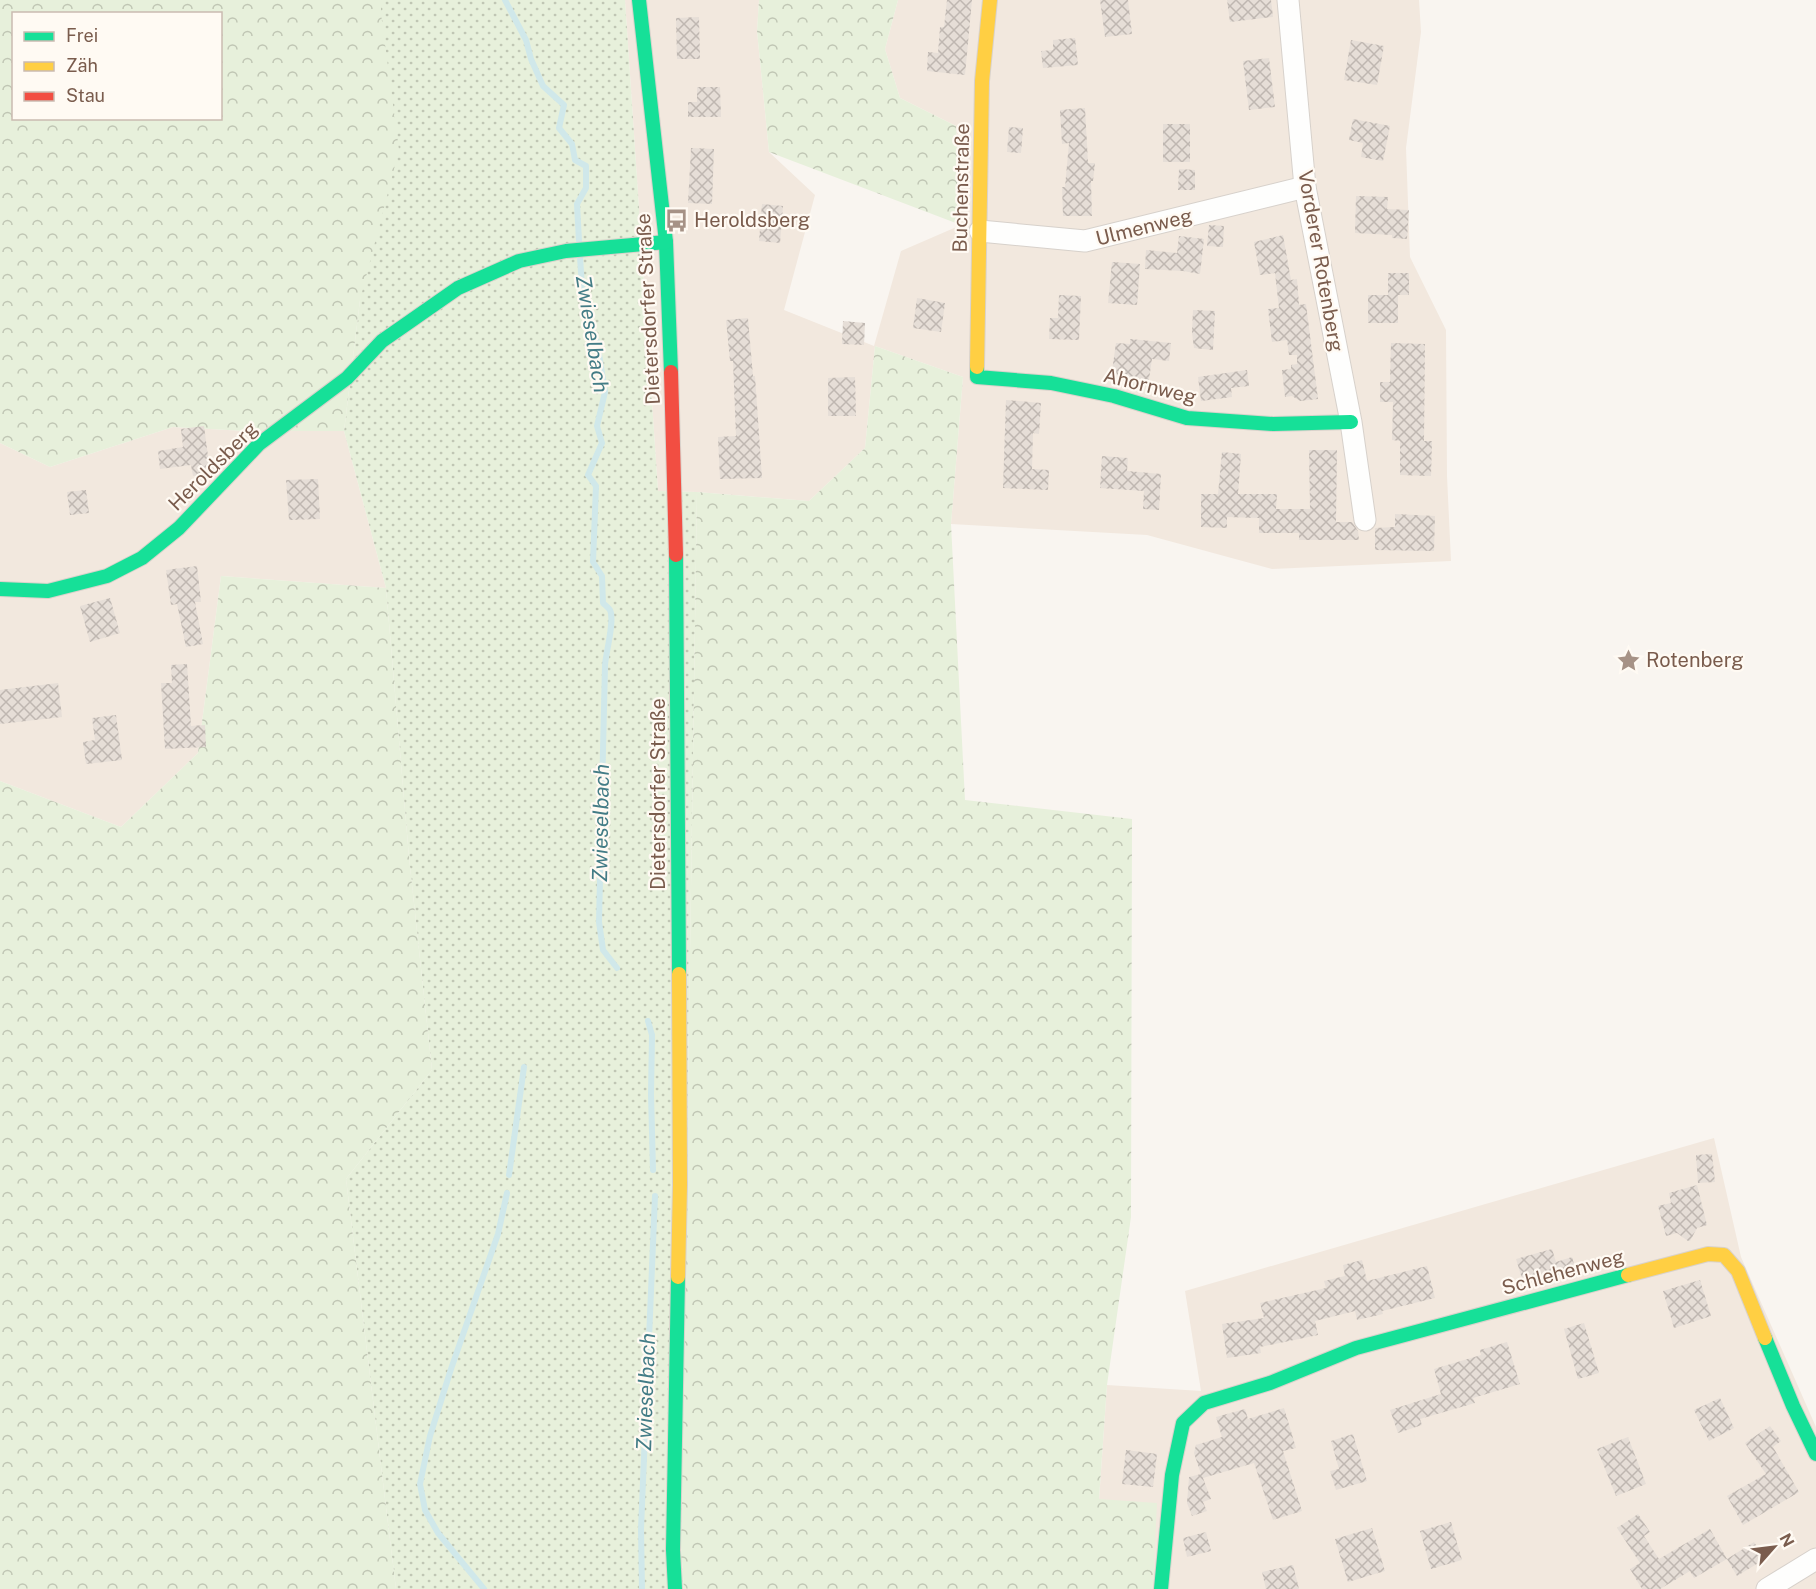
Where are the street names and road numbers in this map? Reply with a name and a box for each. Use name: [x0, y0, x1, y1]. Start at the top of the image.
street label: Buchenstraße: [948, 123, 974, 253]
street label: Vorderer Rotenberg: [1293, 168, 1349, 354]
street label: Ulmenweg: [1093, 203, 1195, 251]
street label: Dietersdorfer Straße: [631, 213, 665, 405]
street label: Ahornweg: [1101, 363, 1199, 409]
street label: Heroldsberg: [163, 416, 263, 516]
street label: Dietersdorfer Straße: [646, 698, 670, 890]
street label: Schlehenweg: [1499, 1244, 1627, 1300]

